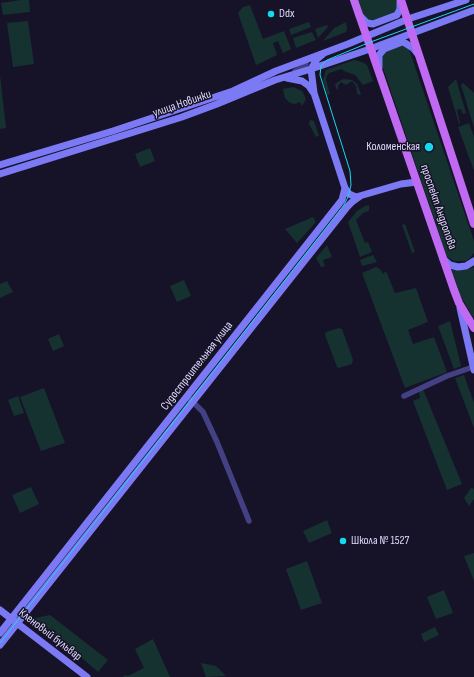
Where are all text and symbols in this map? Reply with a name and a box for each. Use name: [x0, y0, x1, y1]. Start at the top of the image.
place label: Ddx: [279, 7, 294, 21]
marker: Ddx: [266, 9, 276, 19]
street label: улица Новинки: [151, 87, 213, 121]
place label: Коломенская: [366, 140, 420, 154]
marker: Коломенская: [423, 141, 435, 153]
street label: проспект Андропова: [417, 163, 459, 251]
street label: Судостроительная улица: [158, 319, 236, 413]
place label: Школа № 1527: [351, 534, 409, 548]
marker: Школа № 1527: [338, 536, 348, 546]
street label: Кленовый бульвар: [16, 606, 84, 664]

